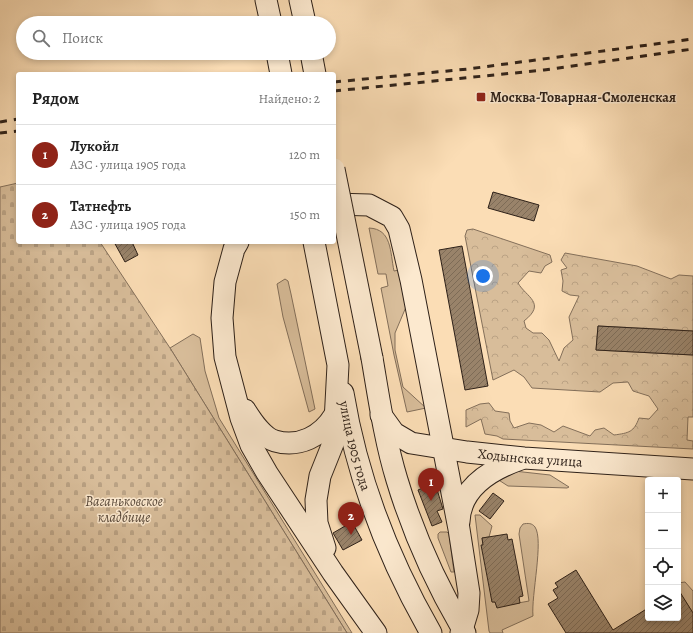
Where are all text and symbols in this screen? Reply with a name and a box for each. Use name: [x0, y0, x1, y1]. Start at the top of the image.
search box: [16, 16, 336, 60]
icon: search: [30, 27, 52, 49]
text: Поиск: [62, 28, 103, 48]
text: Рядом: [32, 87, 79, 110]
place label: Москва-Товарная-Смоленская: [490, 88, 676, 107]
text: Найдено: 2: [259, 90, 320, 107]
marker: Москва-Товарная-Смоленская: [475, 91, 487, 103]
text: Лукойл: [70, 136, 119, 156]
text: 1: [43, 146, 47, 163]
text: 120 m: [289, 146, 320, 163]
text: АЗС · улица 1905 года: [70, 156, 186, 173]
text: Татнефть: [70, 196, 131, 216]
text: 2: [42, 206, 48, 223]
text: 150 m: [290, 206, 320, 223]
text: АЗС · улица 1905 года: [70, 216, 186, 233]
your location: [473, 266, 493, 286]
street label: улица 1905 года: [335, 398, 376, 494]
street label: Ходынская улица: [477, 444, 584, 471]
pin: 1: [418, 468, 444, 501]
map controls: [645, 477, 681, 621]
button: +: [645, 477, 681, 513]
park label: Ваганьковское кладбище: [85, 492, 163, 527]
pin: 2: [338, 502, 364, 535]
button: −: [645, 513, 681, 549]
button: locate: [645, 549, 681, 585]
button: layers: [645, 585, 681, 621]

